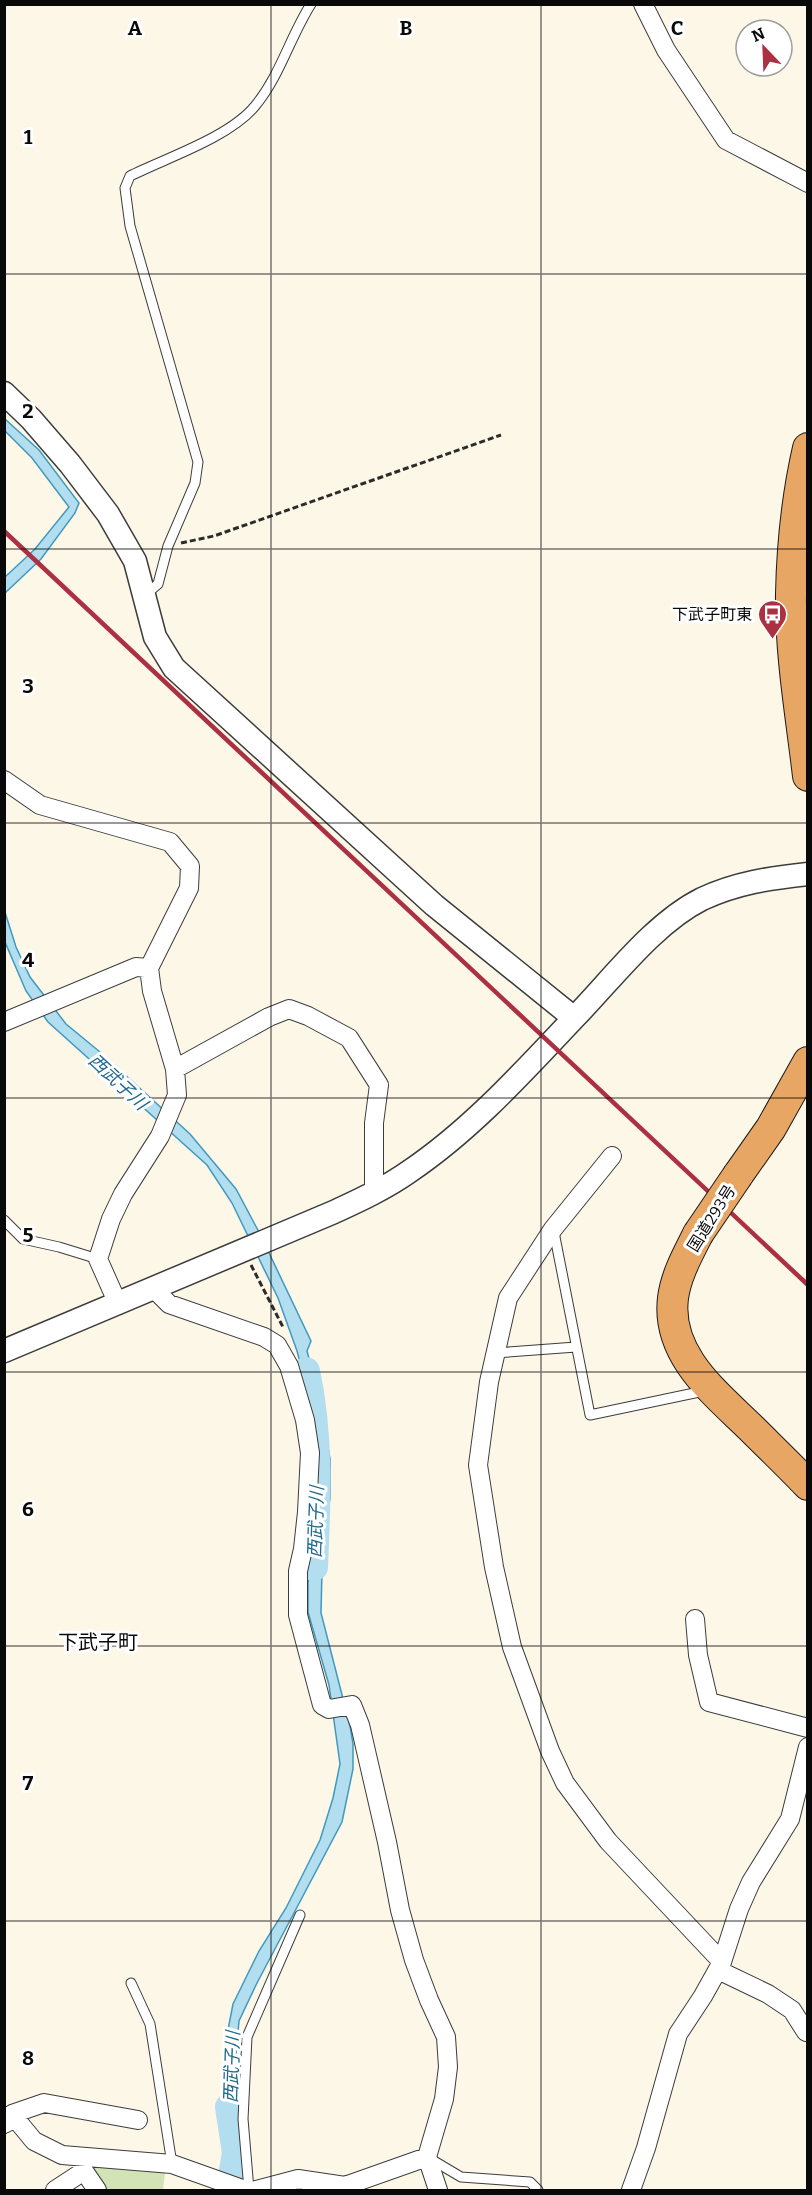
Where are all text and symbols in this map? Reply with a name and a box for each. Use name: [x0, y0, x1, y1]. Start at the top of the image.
text: A: [128, 16, 143, 40]
text: B: [400, 16, 413, 40]
text: C: [671, 16, 683, 40]
north arrow: [734, 18, 794, 78]
text: N: [749, 23, 768, 46]
text: 1: [24, 125, 33, 149]
text: 2: [22, 399, 34, 423]
bus stop icon: 下武子町東: [757, 598, 789, 640]
place label: 下武子町東: [672, 605, 752, 624]
text: 3: [22, 674, 34, 698]
text: 4: [22, 948, 34, 972]
water label: 西武子川: [84, 1049, 153, 1116]
street label: 国道293号: [684, 1181, 739, 1255]
text: 5: [23, 1223, 34, 1247]
water label: 西武子川: [304, 1484, 328, 1558]
text: 6: [22, 1497, 34, 1521]
district label: 下武子町: [58, 1630, 138, 1654]
text: 7: [23, 1771, 34, 1795]
water label: 西武子川: [220, 2029, 244, 2103]
text: 8: [22, 2046, 34, 2070]

